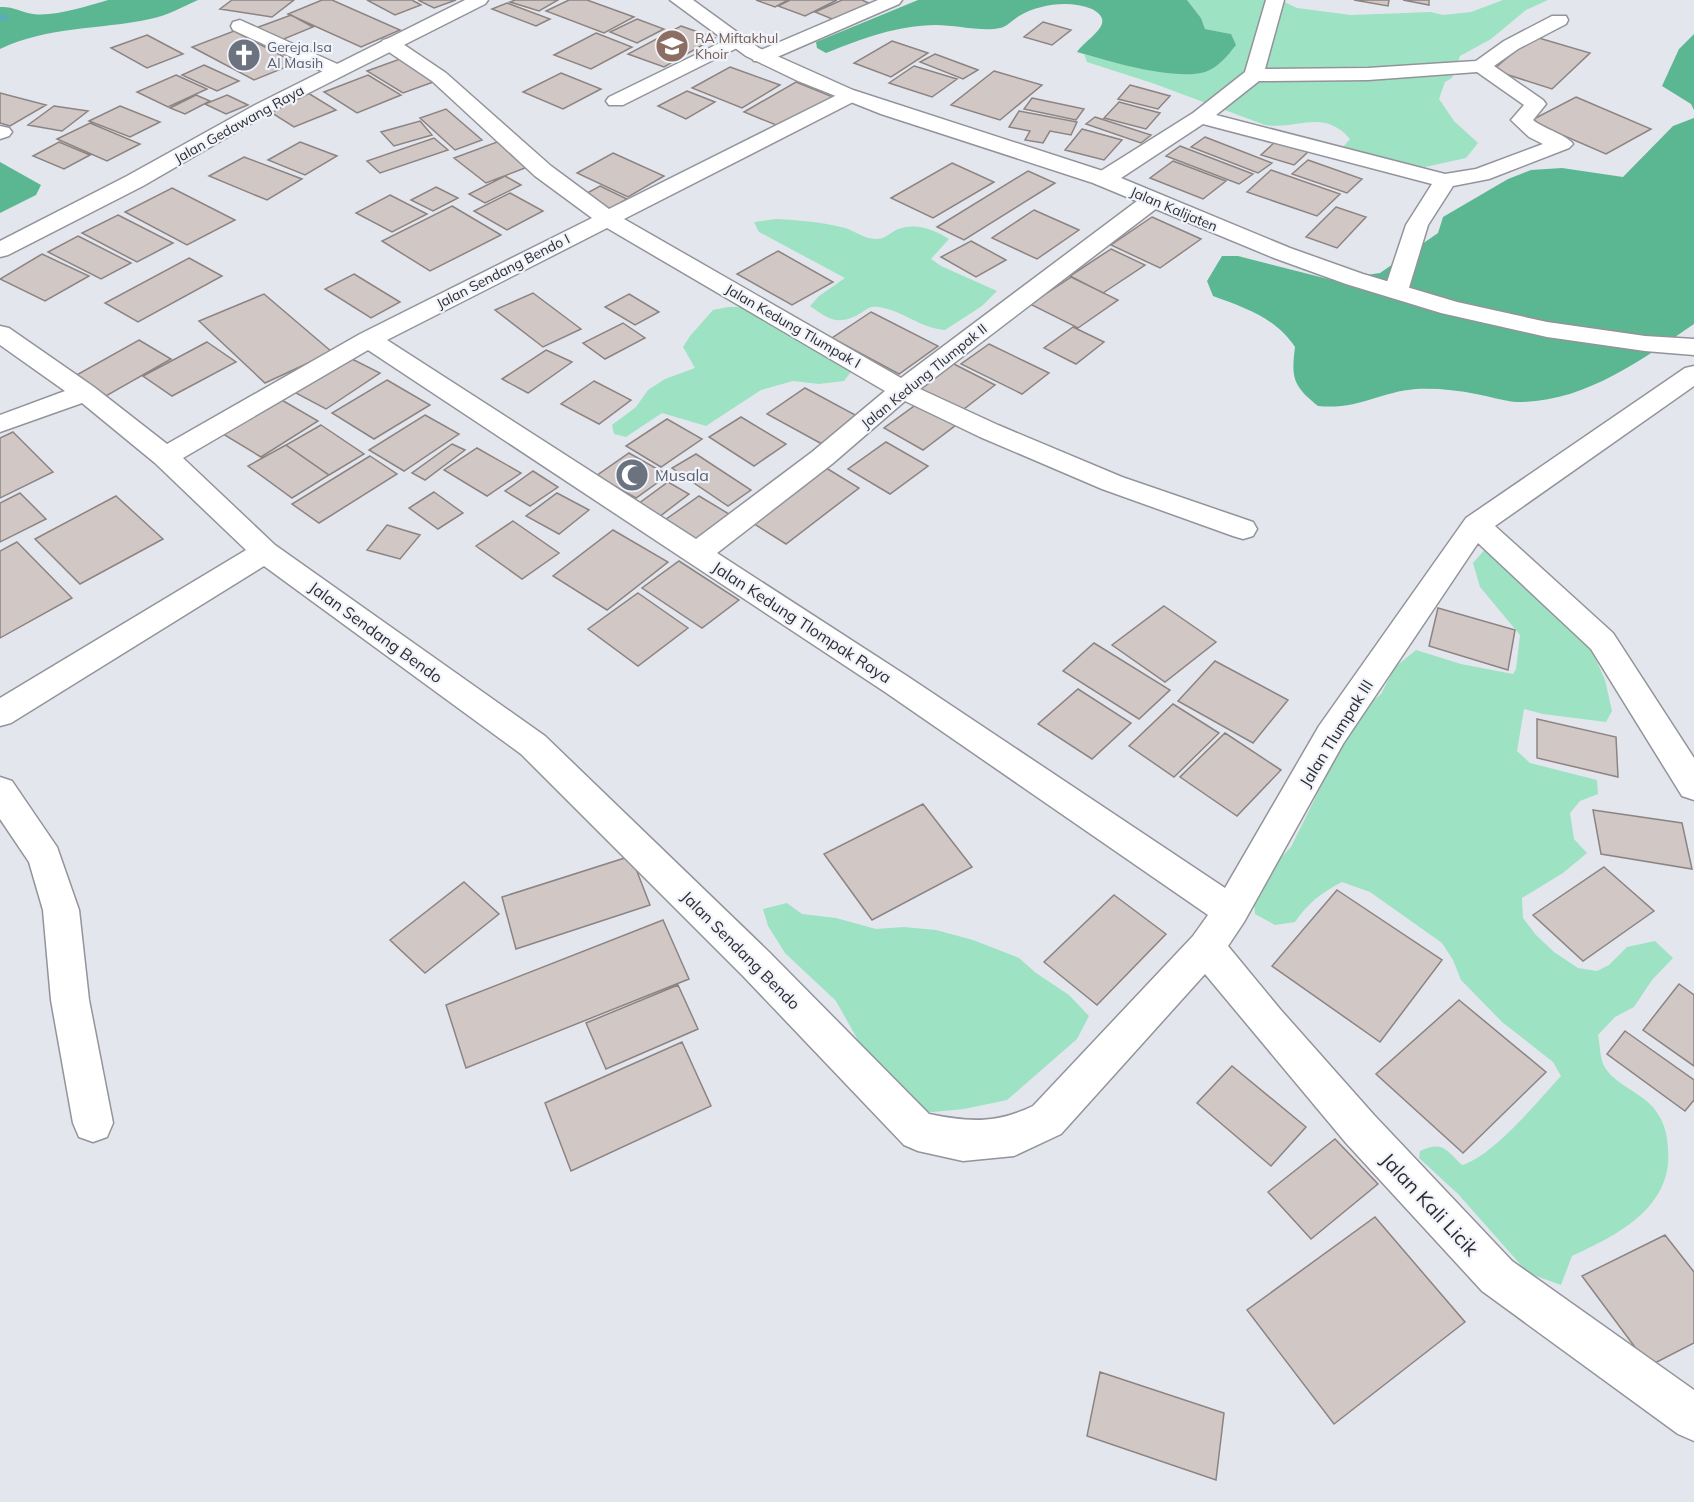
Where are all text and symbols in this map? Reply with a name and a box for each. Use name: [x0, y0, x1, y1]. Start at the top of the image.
school or university icon: RA Miftakhul Khoir: [654, 28, 690, 64]
place label: RA Miftakhul Khoir: [695, 29, 778, 63]
church icon: Gereja Isa Al Masih: [226, 37, 262, 73]
place label: Gereja Isa Al Masih: [267, 38, 332, 72]
street label: Jalan Gedawang Raya: [171, 81, 307, 167]
street label: Jalan Kalijaten: [1128, 183, 1220, 235]
street label: Jalan Sendang Bendo I: [433, 230, 573, 312]
street label: Jalan Kedung Tlumpak I: [722, 280, 864, 372]
street label: Jalan Kedung Tlumpak II: [857, 320, 991, 432]
mosque icon: Musala: [614, 457, 650, 493]
place label: Musala: [655, 465, 709, 485]
street label: Jalan Kedung Tlompak Raya: [709, 557, 895, 687]
street label: Jalan Sendang Bendo: [305, 577, 447, 687]
street label: Jalan Tlumpak III: [1295, 676, 1377, 790]
street label: Jalan Sendang Bendo: [677, 886, 805, 1014]
street label: Jalan Kali Licik: [1376, 1147, 1485, 1261]

